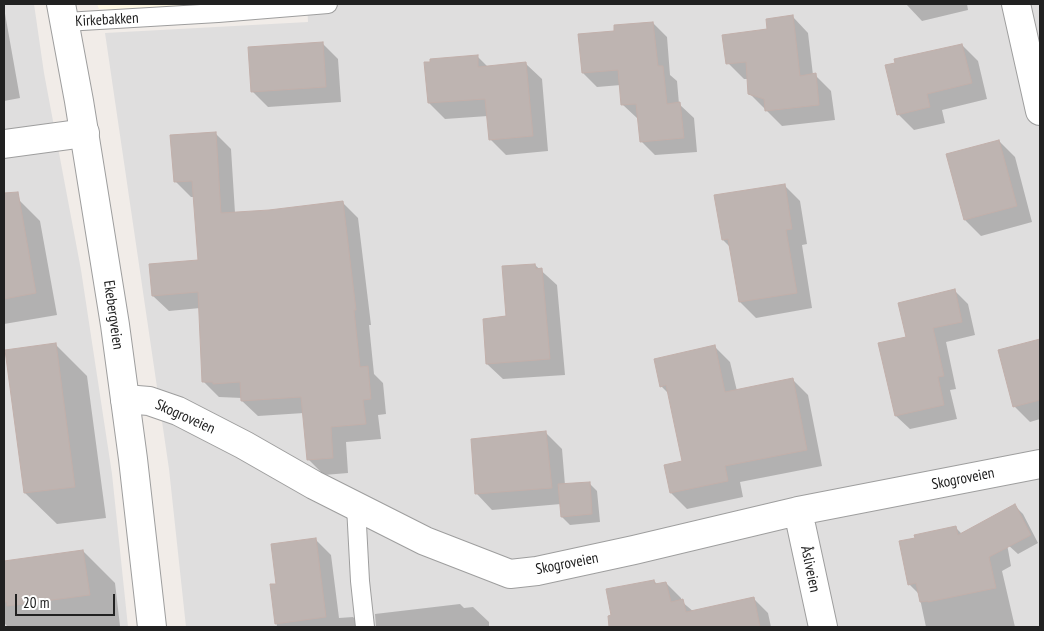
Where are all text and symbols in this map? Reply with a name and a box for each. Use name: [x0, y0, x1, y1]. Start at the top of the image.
street label: Kirkebakken: [75, 9, 139, 31]
street label: Ekebergveien: [99, 279, 127, 351]
street label: Skogroveien: [152, 396, 218, 438]
street label: Skogroveien: [930, 464, 996, 494]
street label: Åsliveien: [796, 544, 824, 594]
street label: Skogroveien: [534, 549, 600, 579]
scale bar: [18, 584, 118, 616]
text: 20 m: [23, 593, 49, 612]

